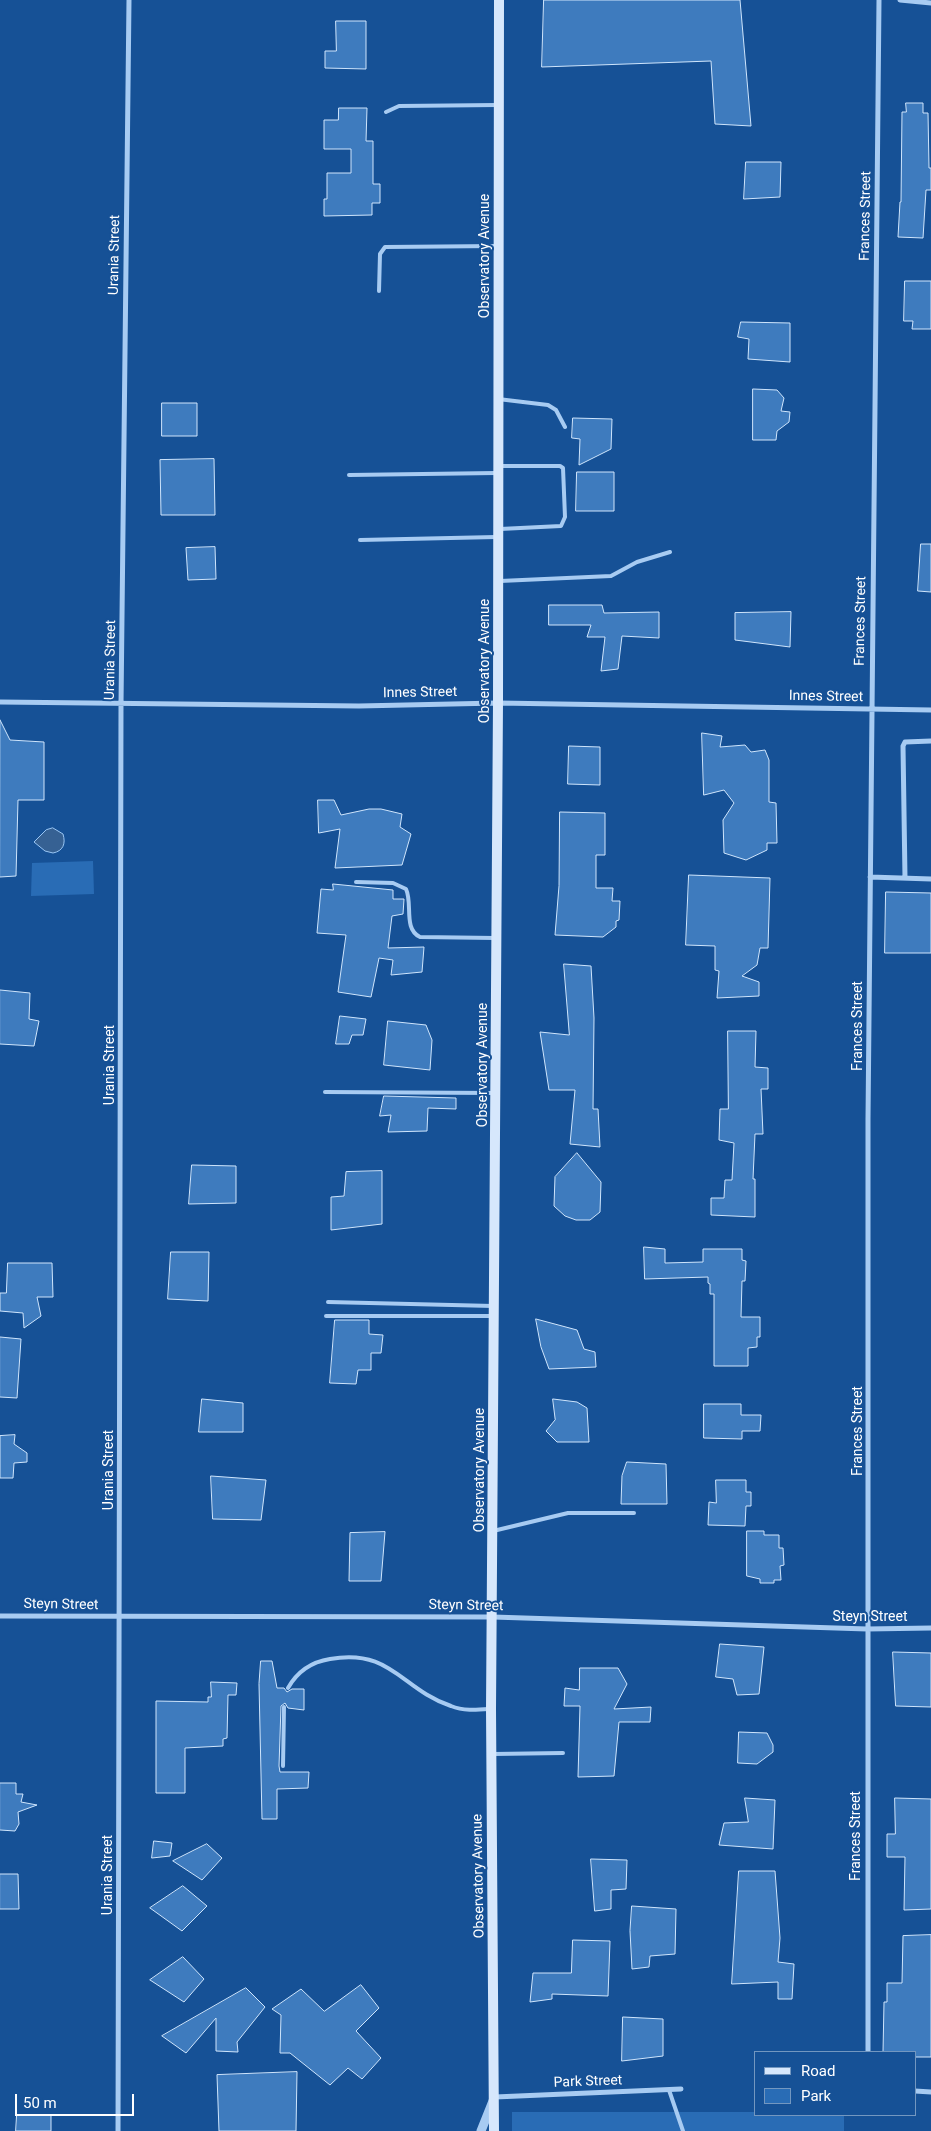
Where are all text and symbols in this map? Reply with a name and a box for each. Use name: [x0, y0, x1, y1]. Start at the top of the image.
street label: Frances Street: [857, 171, 875, 261]
street label: Observatory Avenue: [477, 194, 493, 318]
street label: Urania Street: [106, 215, 124, 295]
street label: Frances Street: [852, 576, 870, 666]
street label: Observatory Avenue: [477, 599, 493, 723]
street label: Urania Street: [102, 620, 120, 700]
street label: Innes Street: [383, 684, 457, 702]
street label: Innes Street: [789, 688, 863, 706]
street label: Frances Street: [850, 981, 866, 1071]
street label: Observatory Avenue: [475, 1003, 491, 1127]
street label: Urania Street: [102, 1025, 118, 1105]
street label: Frances Street: [850, 1386, 866, 1476]
street label: Observatory Avenue: [472, 1408, 488, 1532]
street label: Urania Street: [101, 1430, 117, 1510]
street label: Steyn Street: [23, 1596, 99, 1614]
street label: Steyn Street: [428, 1597, 504, 1615]
street label: Steyn Street: [833, 1609, 907, 1625]
street label: Frances Street: [848, 1791, 864, 1881]
street label: Observatory Avenue: [470, 1814, 488, 1938]
street label: Urania Street: [100, 1835, 116, 1915]
legend: [754, 2051, 916, 2116]
text: Road: [801, 2062, 835, 2080]
street label: Park Street: [553, 2072, 623, 2092]
scale bar: [18, 2084, 136, 2116]
text: Park: [801, 2087, 831, 2105]
text: 50 m: [23, 2094, 57, 2112]

